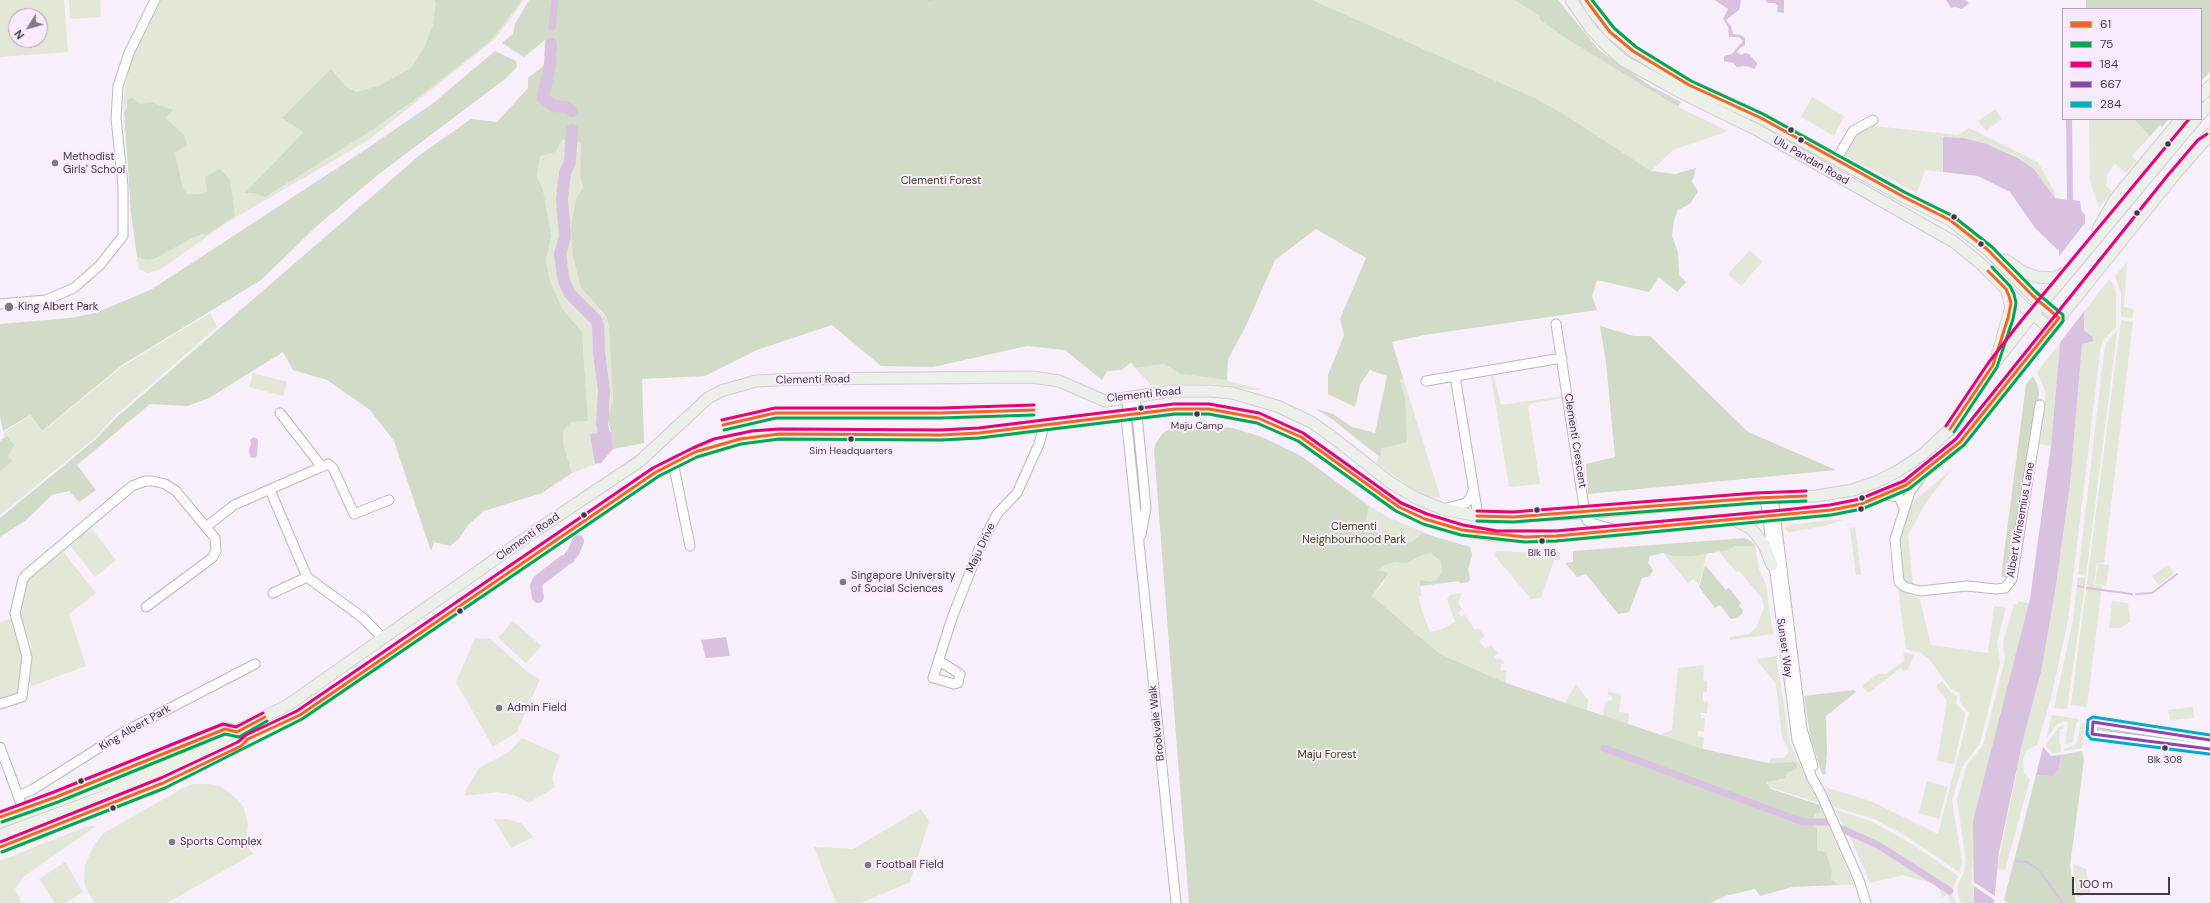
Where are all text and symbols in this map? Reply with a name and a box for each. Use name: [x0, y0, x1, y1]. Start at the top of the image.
north arrow: [8, 8, 48, 48]
legend: [2062, 8, 2202, 120]
text: 61: [2100, 16, 2111, 32]
text: N: [11, 27, 27, 42]
text: 75: [2100, 36, 2113, 52]
text: 184: [2100, 56, 2118, 72]
text: 667: [2100, 76, 2121, 92]
text: 284: [2100, 96, 2121, 112]
unlabelled marker: [1786, 125, 1796, 135]
street label: Ulu Pandan Road: [1771, 134, 1851, 188]
unlabelled marker: [1796, 135, 1806, 145]
unlabelled marker: [2163, 139, 2173, 149]
place label: Methodist Girls' School: [63, 150, 125, 176]
marker: Methodist Girls' School: [50, 158, 60, 168]
park label: Clementi Forest: [901, 174, 981, 188]
unlabelled marker: [2132, 208, 2142, 218]
unlabelled marker: [1949, 212, 1959, 222]
unlabelled marker: [1976, 239, 1986, 249]
place label: King Albert Park: [18, 300, 98, 314]
marker: King Albert Park: [3, 301, 15, 313]
street label: Clementi Road: [776, 373, 850, 387]
street label: Clementi Road: [1106, 385, 1182, 405]
street label: Clementi Crescent: [1561, 393, 1589, 489]
unlabelled marker: [1136, 403, 1146, 413]
marker: Maju Camp: [1192, 409, 1202, 419]
place label: Maju Camp: [1171, 420, 1223, 432]
marker: Sim Headquarters: [846, 434, 856, 444]
place label: Sim Headquarters: [809, 445, 893, 457]
street label: Albert Winsemius Lane: [2004, 461, 2038, 579]
unlabelled marker: [1857, 493, 1867, 503]
unlabelled marker: [1856, 504, 1866, 514]
unlabelled marker: [1532, 505, 1542, 515]
street label: Clementi Road: [494, 510, 562, 564]
unlabelled marker: [579, 510, 589, 520]
park label: Clementi Neighbourhood Park: [1302, 520, 1406, 546]
street label: Maju Drive: [964, 521, 998, 575]
marker: Blk 116: [1537, 536, 1547, 546]
place label: Blk 116: [1528, 547, 1556, 559]
place label: Singapore University of Social Sciences: [851, 569, 955, 595]
marker: Singapore University of Social Sciences: [838, 577, 848, 587]
unlabelled marker: [455, 606, 465, 616]
street label: Sunset Way: [1773, 617, 1795, 679]
street label: Brookvale Walk: [1146, 684, 1168, 762]
place label: Admin Field: [507, 701, 567, 715]
street label: King Albert Park: [97, 702, 173, 754]
marker: Admin Field: [494, 703, 504, 713]
marker: Blk 308: [2160, 743, 2170, 753]
park label: Maju Forest: [1297, 748, 1357, 762]
place label: Blk 308: [2148, 754, 2182, 766]
unlabelled marker: [76, 776, 86, 786]
unlabelled marker: [108, 803, 118, 813]
place label: Sports Complex: [180, 835, 262, 849]
marker: Sports Complex: [167, 837, 177, 847]
place label: Football Field: [876, 858, 944, 872]
marker: Football Field: [863, 860, 873, 870]
scale bar: [2074, 869, 2172, 895]
text: 100 m: [2079, 876, 2113, 892]

